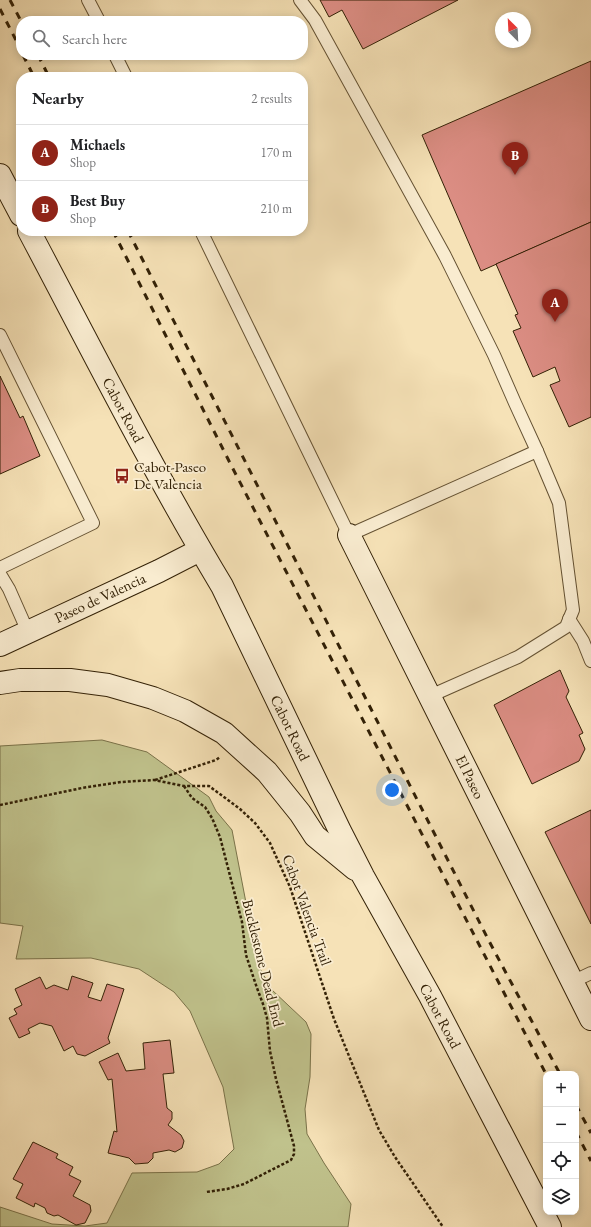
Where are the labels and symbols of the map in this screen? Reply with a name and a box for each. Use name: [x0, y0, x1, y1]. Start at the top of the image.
north arrow: [495, 12, 531, 48]
pin: B: [502, 142, 528, 175]
pin: A: [542, 289, 568, 322]
street label: Cabot Road: [98, 374, 149, 446]
place label: Cabot-Paseo De Valencia: [134, 457, 206, 493]
bus stop icon: Cabot-Paseo De Valencia: [113, 467, 131, 485]
street label: Paseo de Valencia: [51, 568, 149, 627]
street label: Cabot Road: [266, 692, 315, 764]
street label: El Paseo: [452, 752, 489, 802]
your location: [382, 780, 402, 800]
street label: Cabot Valencia Trail: [279, 852, 337, 968]
street label: Bucklestone Dead End: [238, 897, 289, 1029]
street label: Cabot Road: [415, 980, 466, 1052]

